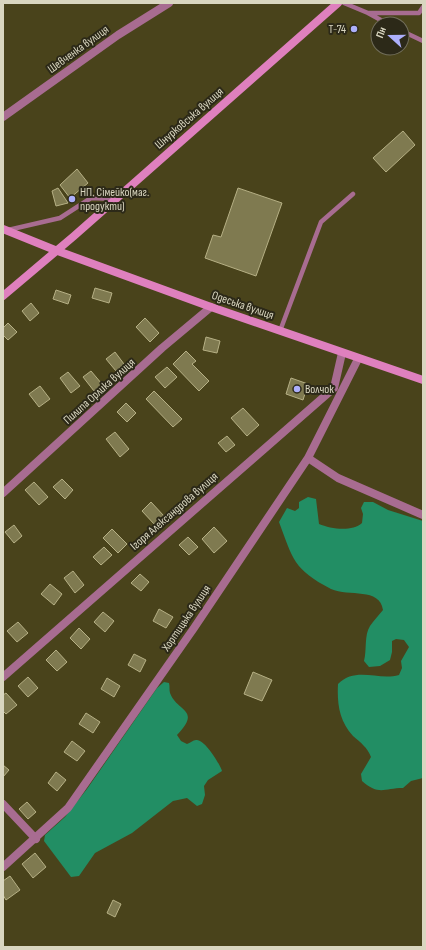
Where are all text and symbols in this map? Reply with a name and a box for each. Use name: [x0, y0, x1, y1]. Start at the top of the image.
north arrow: [370, 16, 410, 56]
street label: Шевченка вулиця: [45, 22, 112, 77]
place label: Т-74: [329, 22, 346, 37]
marker: Т-74: [349, 24, 359, 34]
text: Пн: [373, 25, 389, 40]
street label: Шнурковська вулиця: [152, 84, 227, 152]
place label: НП. Сімейко(маг. продукти): [80, 185, 149, 214]
marker: НП. Сімейко(маг. продукти): [67, 194, 77, 204]
street label: Одеська вулиця: [210, 288, 276, 323]
street label: Пилипа Орлика вулиця: [60, 355, 139, 428]
place label: Волчок: [305, 382, 334, 397]
marker: Волчок: [292, 384, 302, 394]
street label: Ігоря Александрова вулиця: [127, 469, 221, 554]
street label: Хортицька вулиця: [158, 582, 214, 655]

